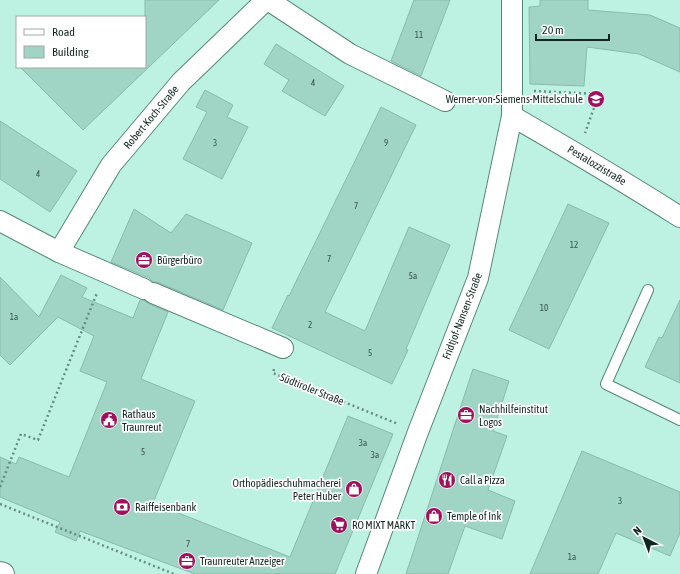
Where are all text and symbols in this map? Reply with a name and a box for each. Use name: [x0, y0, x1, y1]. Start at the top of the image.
legend: [16, 16, 146, 68]
scale bar: [536, 16, 609, 42]
text: 20 m: [542, 23, 564, 37]
text: Road: [52, 25, 75, 39]
house number: 11: [415, 30, 423, 40]
text: Building: [52, 45, 90, 59]
house number: 4: [311, 78, 315, 88]
street label: Robert-Koch-Straße: [121, 83, 181, 151]
school or university icon: Werner-von-Siemens-Mittelschule: [586, 89, 606, 109]
place label: Werner-von-Siemens-Mittelschule: [446, 93, 583, 105]
house number: 3: [213, 138, 217, 148]
house number: 9: [384, 138, 388, 148]
street label: Pestalozzistraße: [566, 143, 628, 187]
house number: 4: [36, 169, 40, 179]
house number: 7: [354, 201, 358, 211]
house number: 12: [570, 240, 578, 250]
office icon: Bürgerbüro: [134, 250, 154, 270]
place label: Bürgerbüro: [157, 254, 202, 266]
house number: 7: [327, 254, 331, 264]
house number: 5a: [409, 271, 417, 281]
street label: Fridtjof-Nansen-Straße: [440, 271, 484, 361]
house number: 10: [540, 303, 548, 313]
house number: 1a: [10, 312, 18, 322]
house number: 2: [308, 320, 312, 330]
house number: 5: [368, 348, 372, 358]
street label: Südtiroler Straße: [278, 371, 346, 407]
place label: Nachhilfeinstitut Logos: [479, 403, 548, 428]
office icon: Nachhilfeinstitut Logos: [456, 405, 476, 425]
place label: Rathaus Traunreut: [122, 408, 162, 433]
public building icon: Rathaus Traunreut: [99, 410, 119, 430]
house number: 3a: [359, 438, 367, 448]
house number: 5: [141, 447, 145, 457]
house number: 3a: [371, 450, 379, 460]
restaurant icon: Call a Pizza: [437, 470, 457, 490]
place label: Call a Pizza: [460, 474, 505, 486]
place label: Orthopädieschuhmacherei Peter Huber: [233, 477, 342, 502]
shop icon: Orthopädieschuhmacherei Peter Huber: [344, 479, 364, 499]
house number: 3: [618, 496, 622, 506]
bank icon: Raiffeisenbank: [112, 497, 132, 517]
place label: Raiffeisenbank: [135, 501, 197, 513]
shop icon: Temple of Ink: [424, 506, 444, 526]
place label: Temple of Ink: [447, 510, 501, 522]
supermarket icon: RO MIXT MARKT: [329, 515, 349, 535]
north arrow: [624, 518, 664, 558]
place label: RO MIXT MARKT: [352, 519, 415, 531]
text: N: [631, 524, 644, 537]
house number: 7: [186, 539, 190, 549]
office icon: Traunreuter Anzeiger: [177, 551, 197, 571]
house number: 1a: [568, 552, 576, 562]
place label: Traunreuter Anzeiger: [200, 555, 285, 567]

